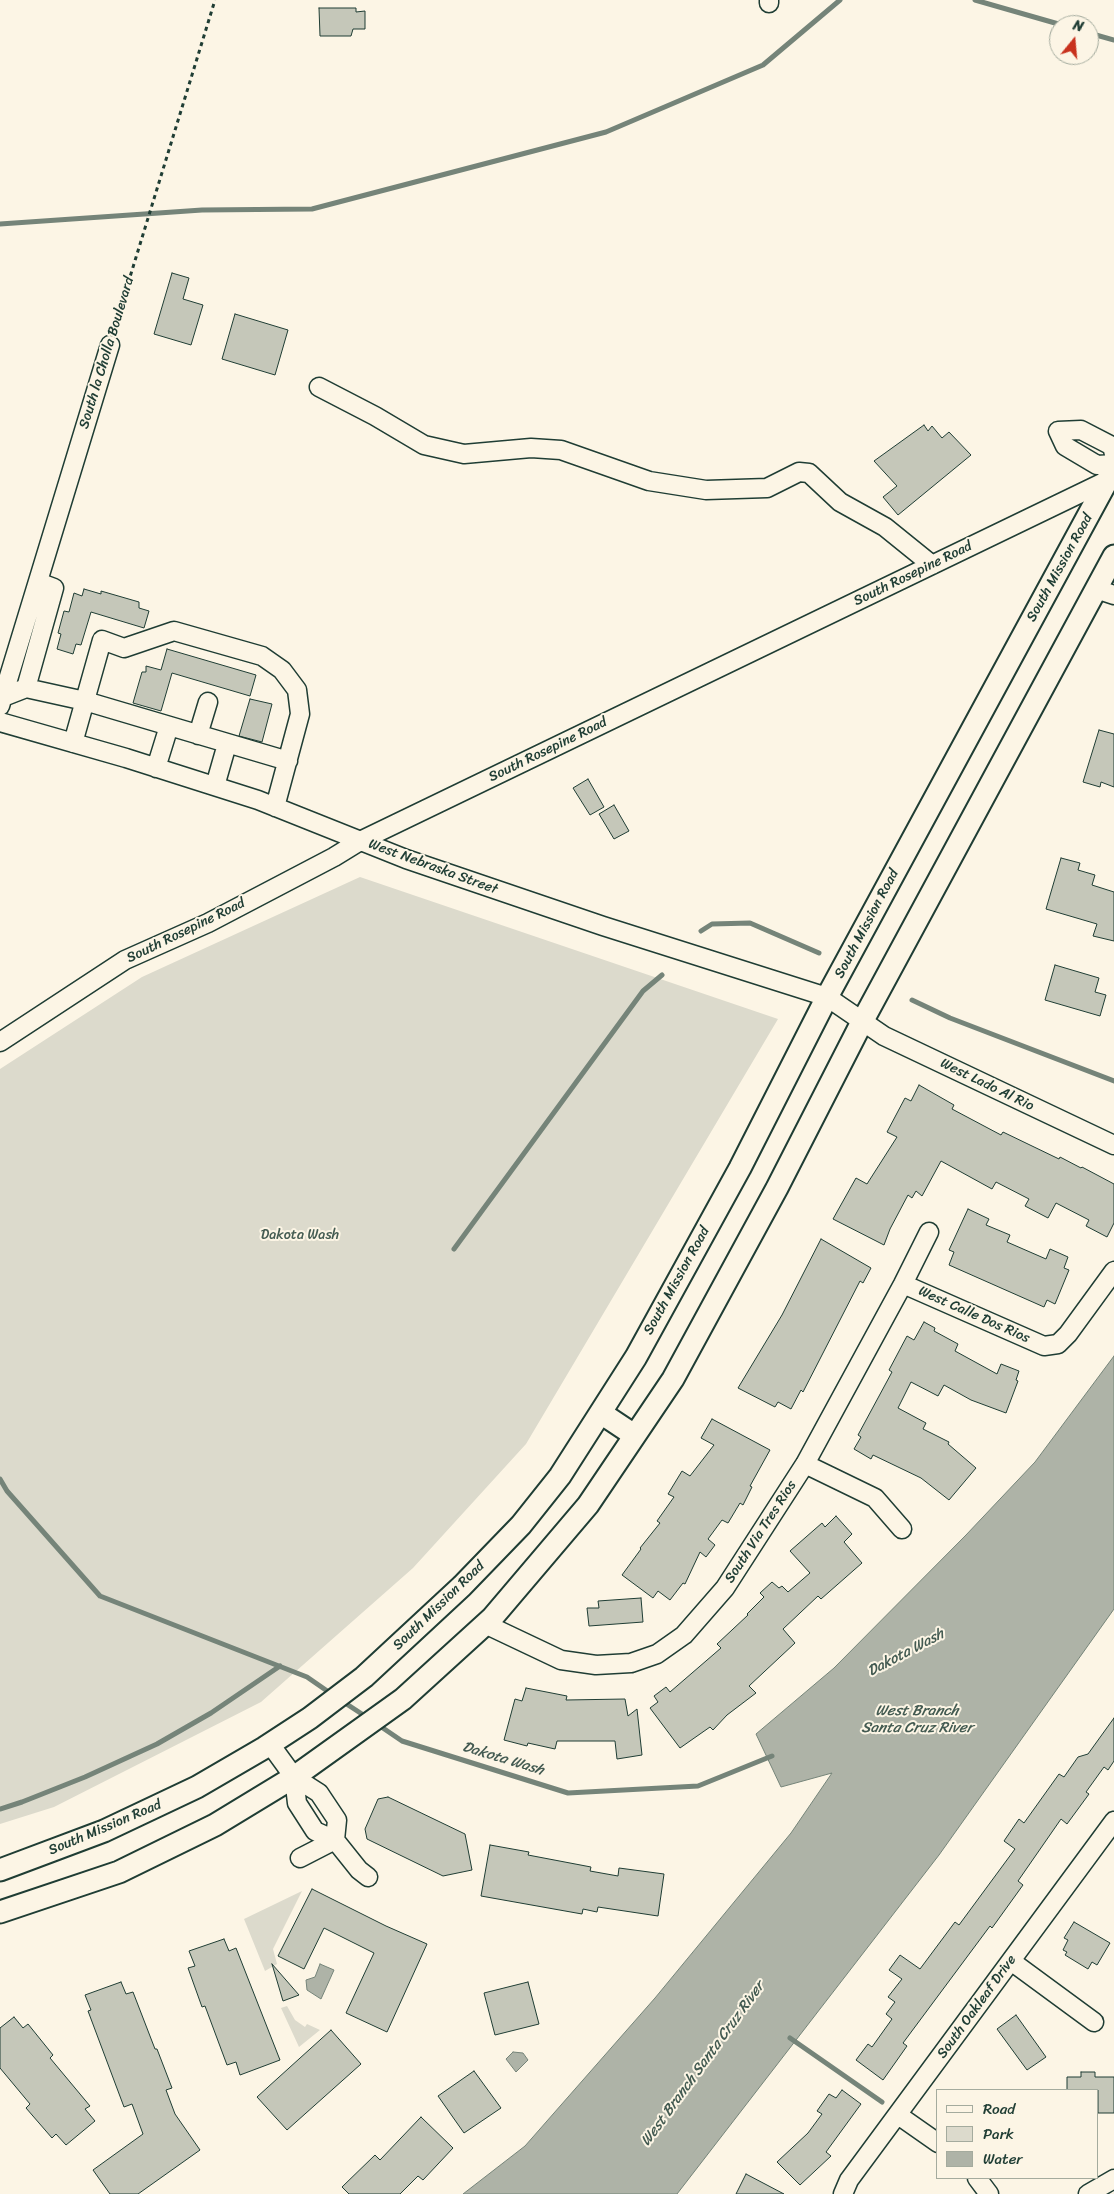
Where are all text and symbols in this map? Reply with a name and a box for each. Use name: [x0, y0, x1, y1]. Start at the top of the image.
text: N: [1070, 13, 1087, 40]
north arrow: [1049, 15, 1099, 65]
street label: South la Cholla Boulevard: [76, 275, 138, 431]
street label: South Mission Road: [1023, 511, 1097, 625]
street label: South Rosepine Road: [851, 538, 975, 610]
street label: South Rosepine Road: [486, 714, 610, 786]
street label: West Nebraska Street: [366, 836, 500, 898]
street label: South Mission Road: [831, 867, 903, 981]
street label: South Rosepine Road: [124, 895, 248, 967]
street label: West Lado Al Rio: [937, 1055, 1037, 1115]
street label: South Mission Road: [640, 1224, 714, 1338]
park label: Dakota Wash: [261, 1227, 339, 1243]
street label: West Calle Dos Rios: [916, 1283, 1032, 1347]
street label: South Via Tres Rios: [722, 1478, 800, 1586]
street label: South Mission Road: [390, 1558, 488, 1654]
water label: Dakota Wash: [865, 1625, 947, 1681]
water label: West Branch Santa Cruz River: [861, 1702, 973, 1737]
water label: Dakota Wash: [460, 1738, 546, 1780]
street label: South Mission Road: [46, 1797, 164, 1859]
street label: South Oakleaf Drive: [934, 1952, 1020, 2062]
water label: West Branch Santa Cruz River: [637, 1978, 769, 2150]
legend: [936, 2089, 1099, 2179]
text: Road: [983, 2096, 1015, 2122]
text: Park: [983, 2121, 1014, 2147]
text: Water: [983, 2146, 1023, 2172]

